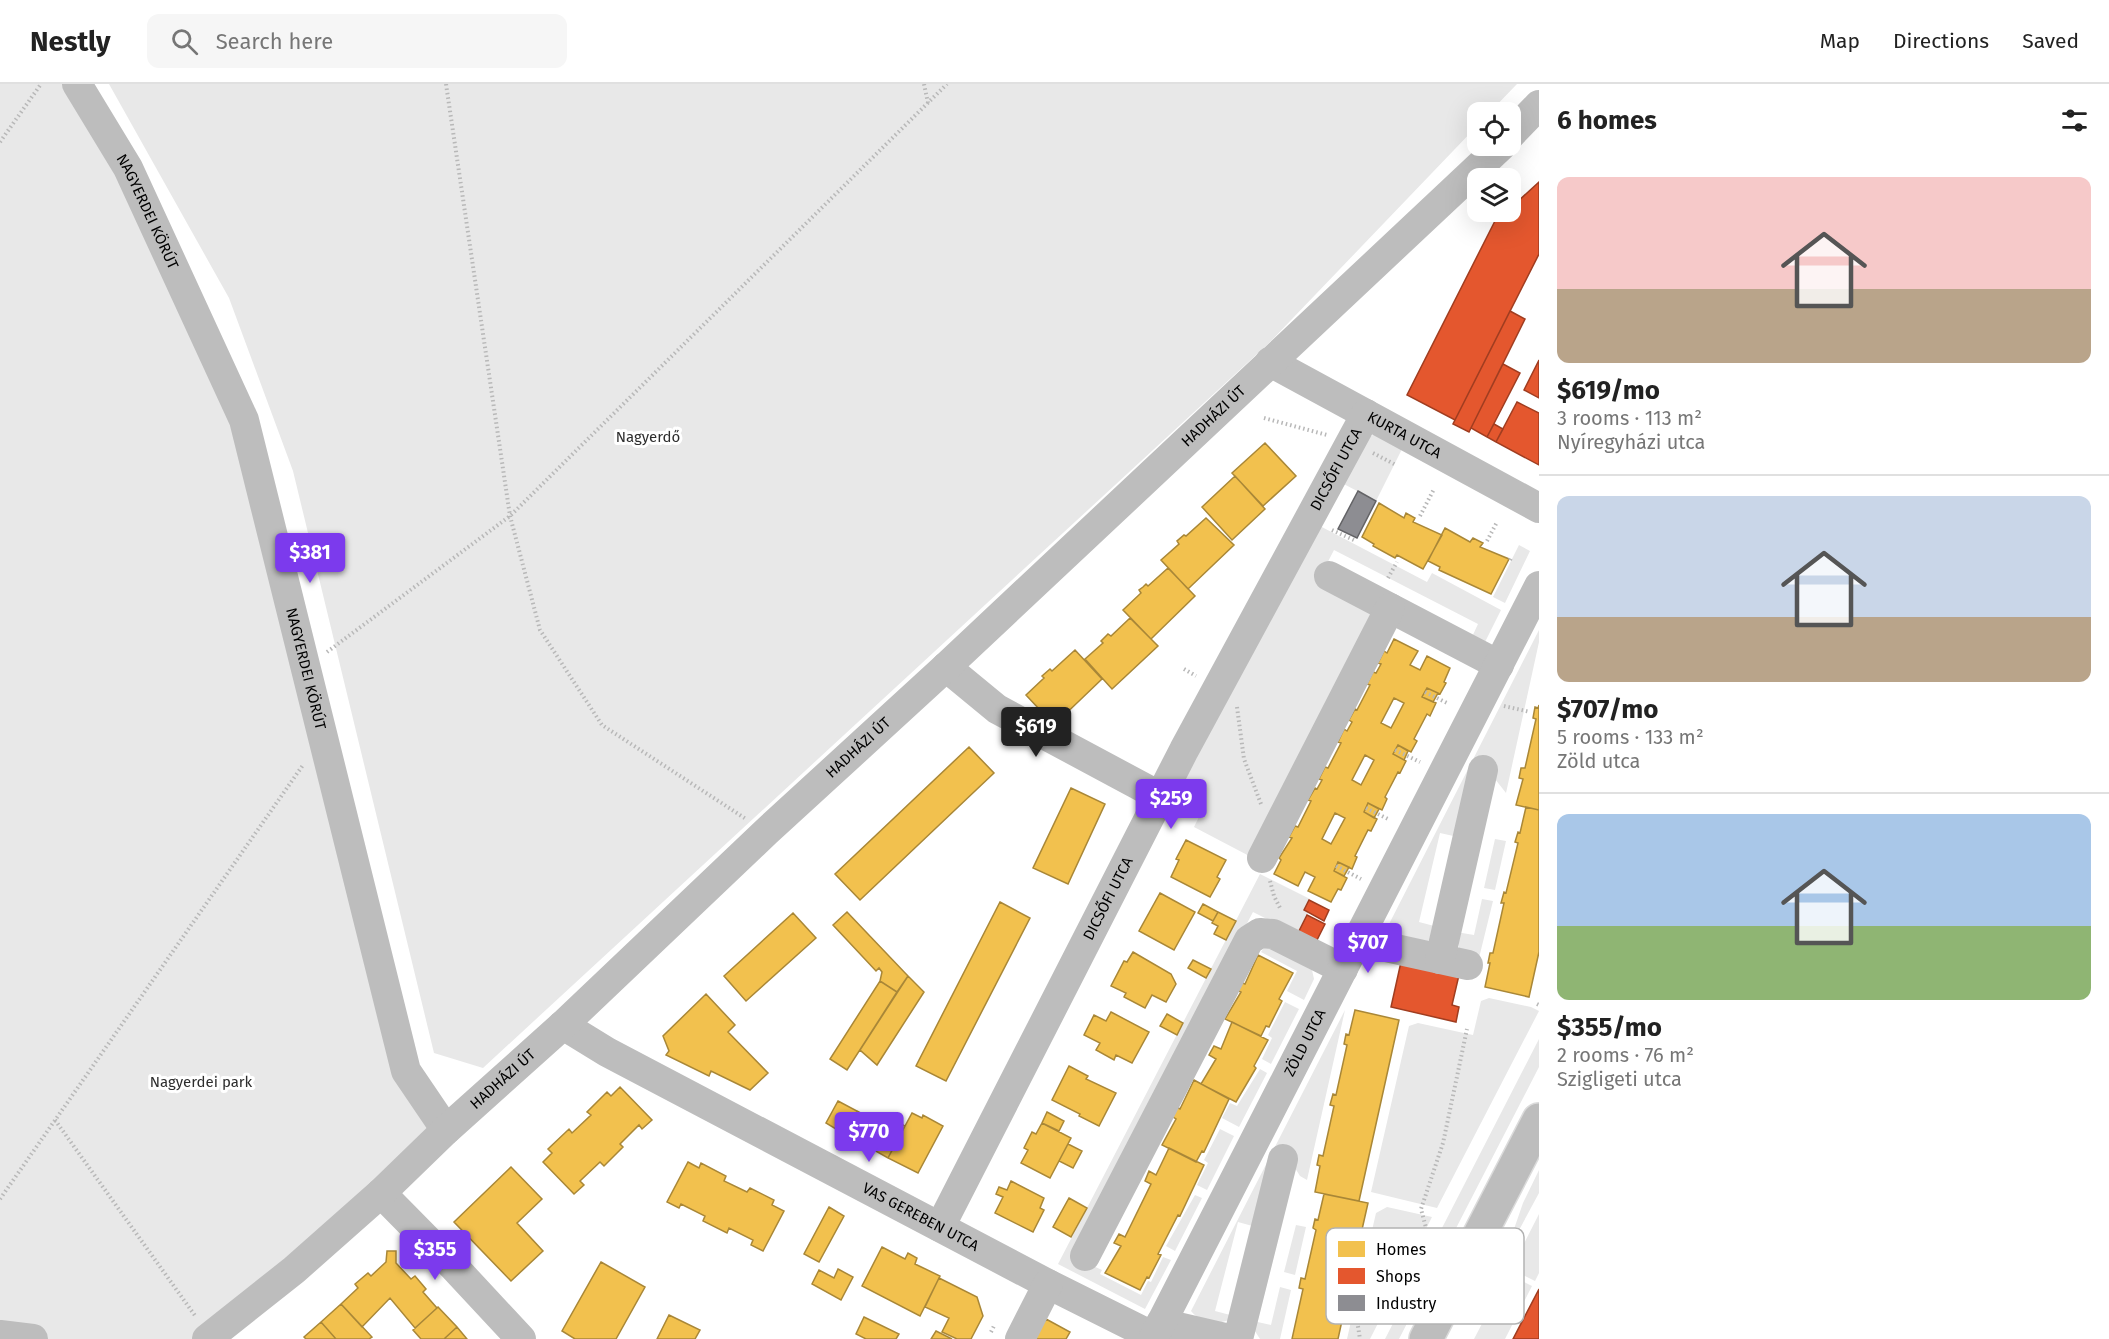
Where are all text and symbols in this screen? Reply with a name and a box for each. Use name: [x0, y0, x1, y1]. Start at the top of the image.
search box: [147, 14, 567, 68]
text: Nestly: [30, 25, 111, 58]
icon: search: [168, 25, 201, 58]
text: Search here: [216, 28, 333, 55]
text: Map: [1820, 28, 1860, 54]
text: Directions: [1893, 28, 1989, 54]
text: Saved: [2022, 28, 2079, 54]
map controls: [1467, 102, 1521, 222]
button: locate: [1467, 102, 1521, 156]
icon: filters: [2058, 104, 2091, 137]
text: 6 homes: [1557, 105, 1657, 136]
street label: NAGYERDEI KÖRÚT: [113, 151, 182, 272]
button: layers: [1467, 168, 1521, 222]
icon: home: [1770, 216, 1878, 324]
text: $619/mo: [1557, 375, 1660, 406]
street label: HADHÁZI ÚT: [1178, 381, 1249, 450]
text: 3 rooms · 113 m²: [1557, 406, 1702, 430]
street label: KURTA UTCA: [1364, 408, 1445, 462]
street label: DICSŐFI UTCA: [1306, 425, 1366, 514]
park label: Nagyerdő: [616, 428, 680, 446]
text: Nyíregyházi utca: [1557, 430, 1705, 454]
pin: $381: [274, 533, 346, 584]
icon: home: [1770, 535, 1878, 643]
text: $381: [289, 540, 331, 564]
street label: NAGYERDEI KÖRÚT: [282, 606, 330, 732]
text: $707/mo: [1557, 694, 1658, 725]
pin: $619: [1000, 707, 1072, 758]
street label: HADHÁZI ÚT: [822, 713, 894, 782]
text: $619: [1015, 714, 1057, 738]
text: 5 rooms · 133 m²: [1557, 725, 1704, 749]
text: Zöld utca: [1557, 749, 1641, 773]
pin: $259: [1135, 779, 1207, 830]
text: $259: [1150, 786, 1192, 810]
icon: home: [1770, 853, 1878, 961]
street label: DICSŐFI UTCA: [1079, 854, 1137, 943]
pin: $707: [1332, 923, 1404, 974]
text: $707: [1348, 930, 1388, 954]
street label: ZÖLD UTCA: [1280, 1006, 1330, 1079]
text: $355/mo: [1557, 1012, 1662, 1043]
text: 2 rooms · 76 m²: [1557, 1043, 1694, 1067]
street label: HADHÁZI ÚT: [467, 1045, 539, 1113]
text: Szigligeti utca: [1557, 1067, 1682, 1091]
park label: Nagyerdei park: [150, 1073, 253, 1091]
pin: $770: [833, 1112, 905, 1163]
text: $770: [849, 1119, 889, 1143]
street label: VAS GEREBEN UTCA: [859, 1179, 982, 1255]
legend: [1326, 1228, 1524, 1324]
pin: $355: [399, 1230, 471, 1281]
text: $355: [414, 1237, 456, 1261]
text: Homes: [1376, 1240, 1426, 1259]
text: Shops: [1376, 1267, 1420, 1286]
text: Industry: [1376, 1294, 1436, 1313]

